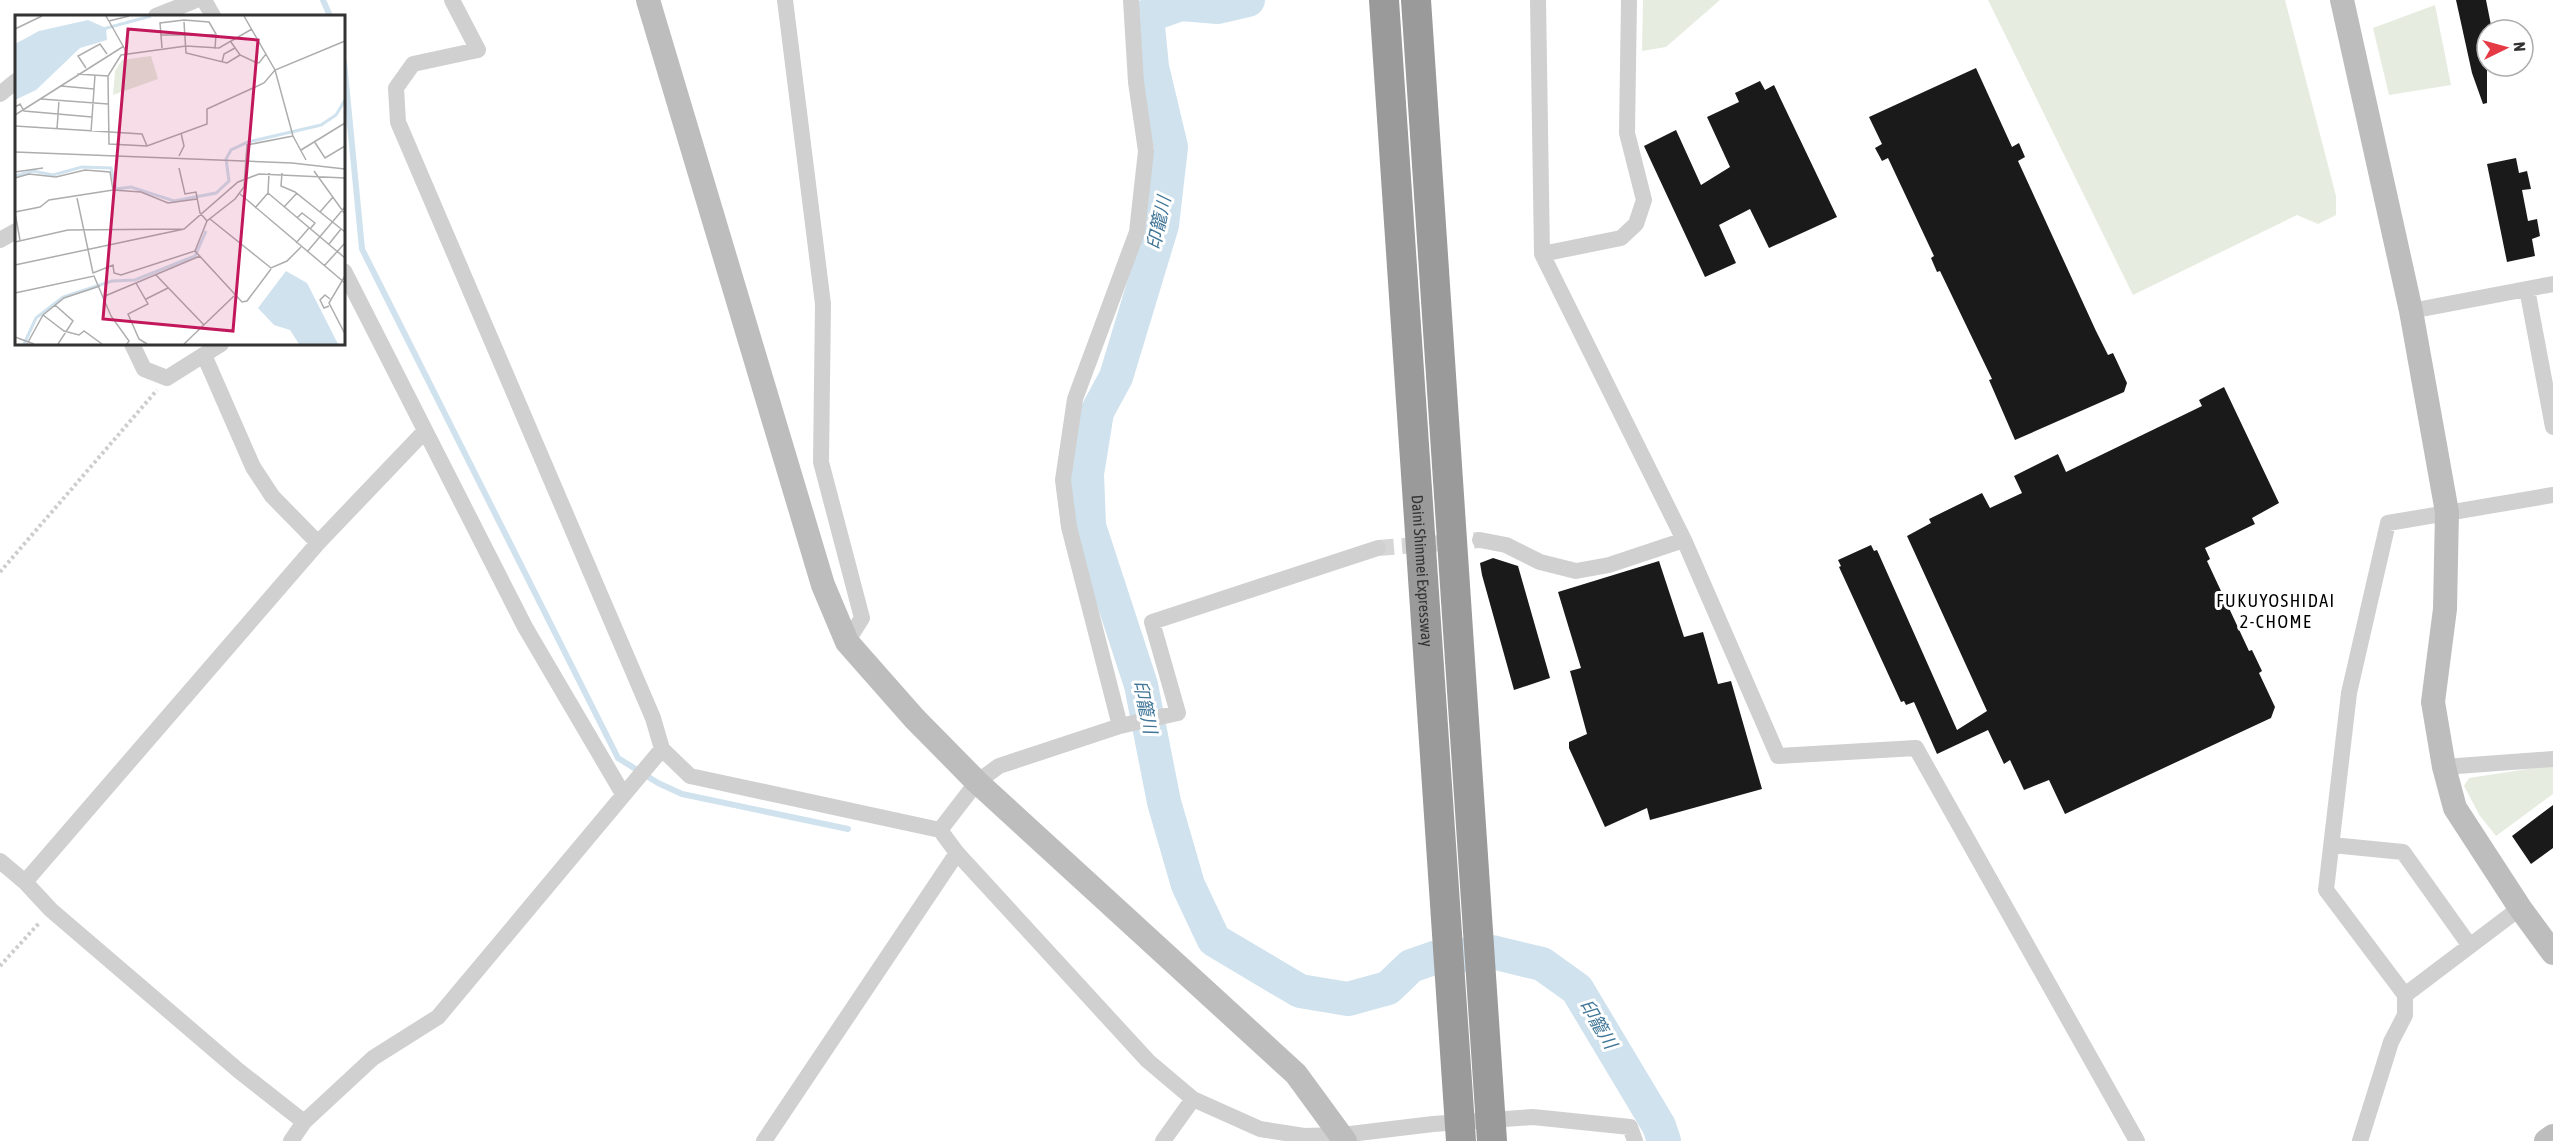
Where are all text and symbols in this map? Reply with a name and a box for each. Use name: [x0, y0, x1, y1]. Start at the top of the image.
inset map: [15, 15, 345, 345]
north arrow: [2475, 18, 2535, 78]
text: N: [2511, 41, 2529, 52]
water label: 印籠川: [1143, 192, 1175, 251]
street label: Daini Shinmei Expressway: [1408, 494, 1437, 648]
district label: FUKUYOSHIDAI 2-CHOME: [2216, 590, 2336, 632]
water label: 印籠川: [1130, 678, 1162, 737]
water label: 印籠川: [1576, 995, 1622, 1054]

